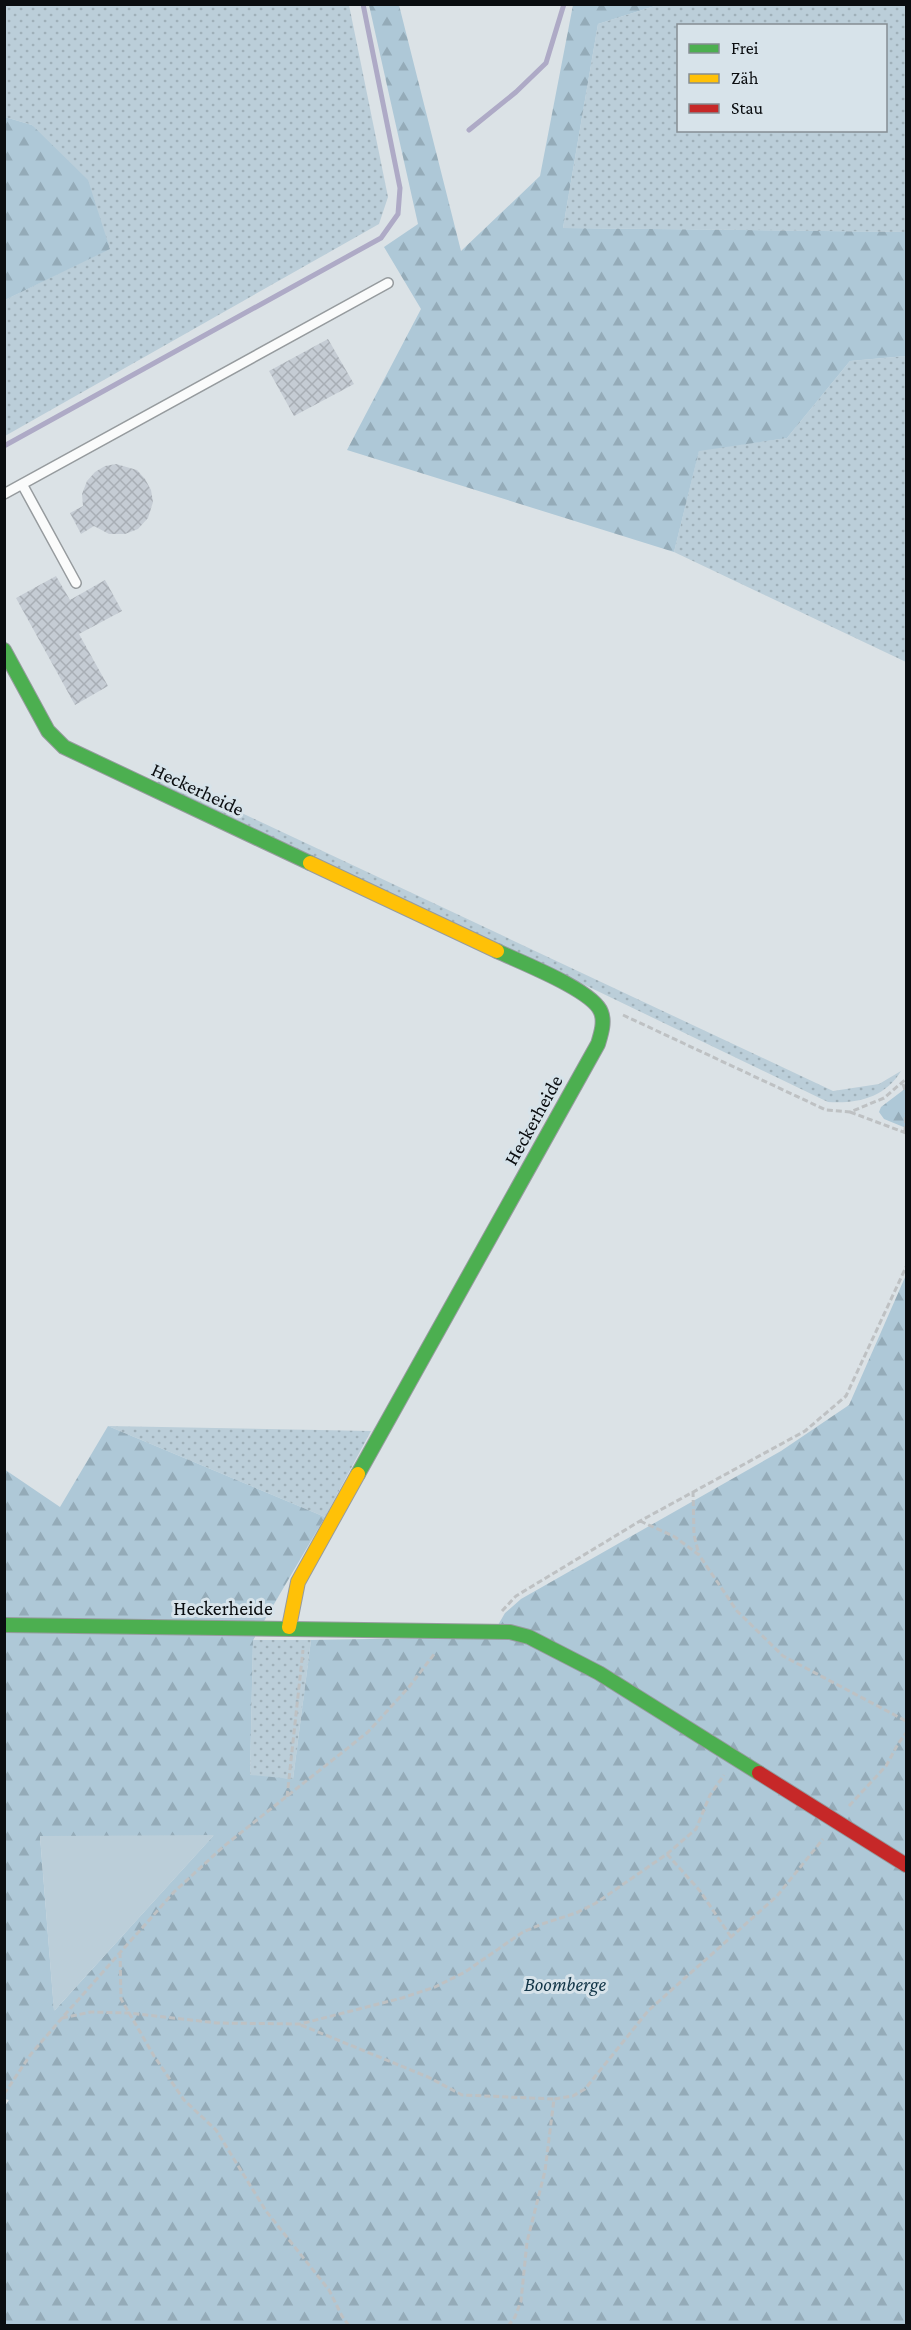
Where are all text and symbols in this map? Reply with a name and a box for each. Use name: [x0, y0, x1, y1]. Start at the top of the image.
legend: [677, 24, 887, 132]
text: Frei: [731, 38, 759, 58]
text: Zäh: [731, 68, 759, 88]
text: Stau: [731, 98, 764, 118]
street label: Heckerheide: [148, 758, 248, 820]
street label: Heckerheide: [499, 1071, 567, 1169]
street label: Heckerheide: [173, 1597, 273, 1619]
park label: Boomberge: [524, 1973, 607, 1996]

